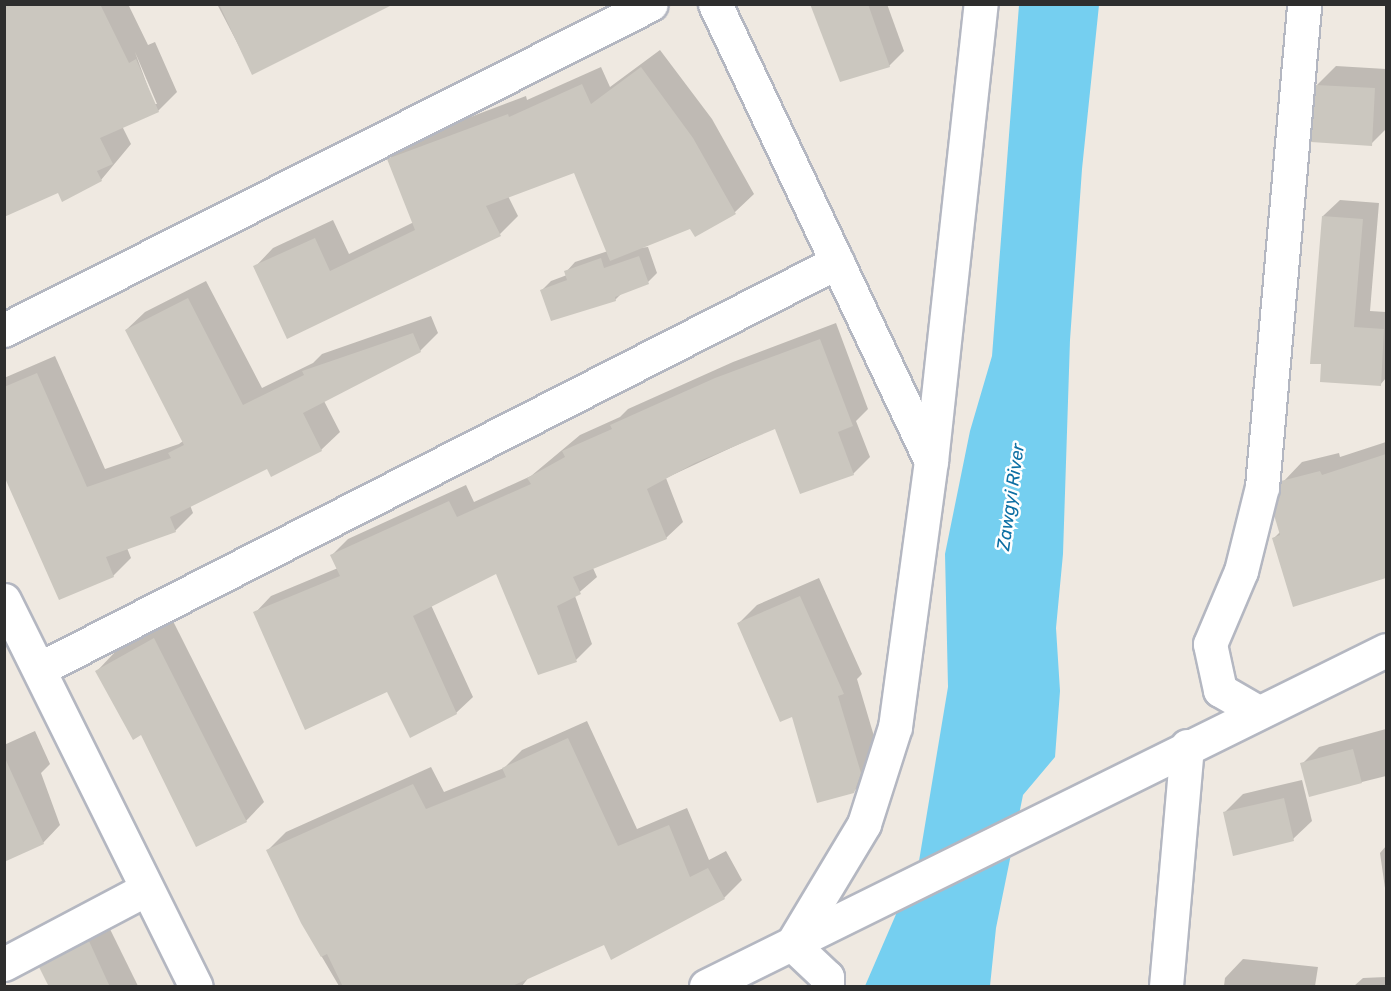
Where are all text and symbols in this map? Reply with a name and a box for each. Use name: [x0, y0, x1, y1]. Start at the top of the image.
water label: Zawgyi River: [993, 442, 1029, 552]

